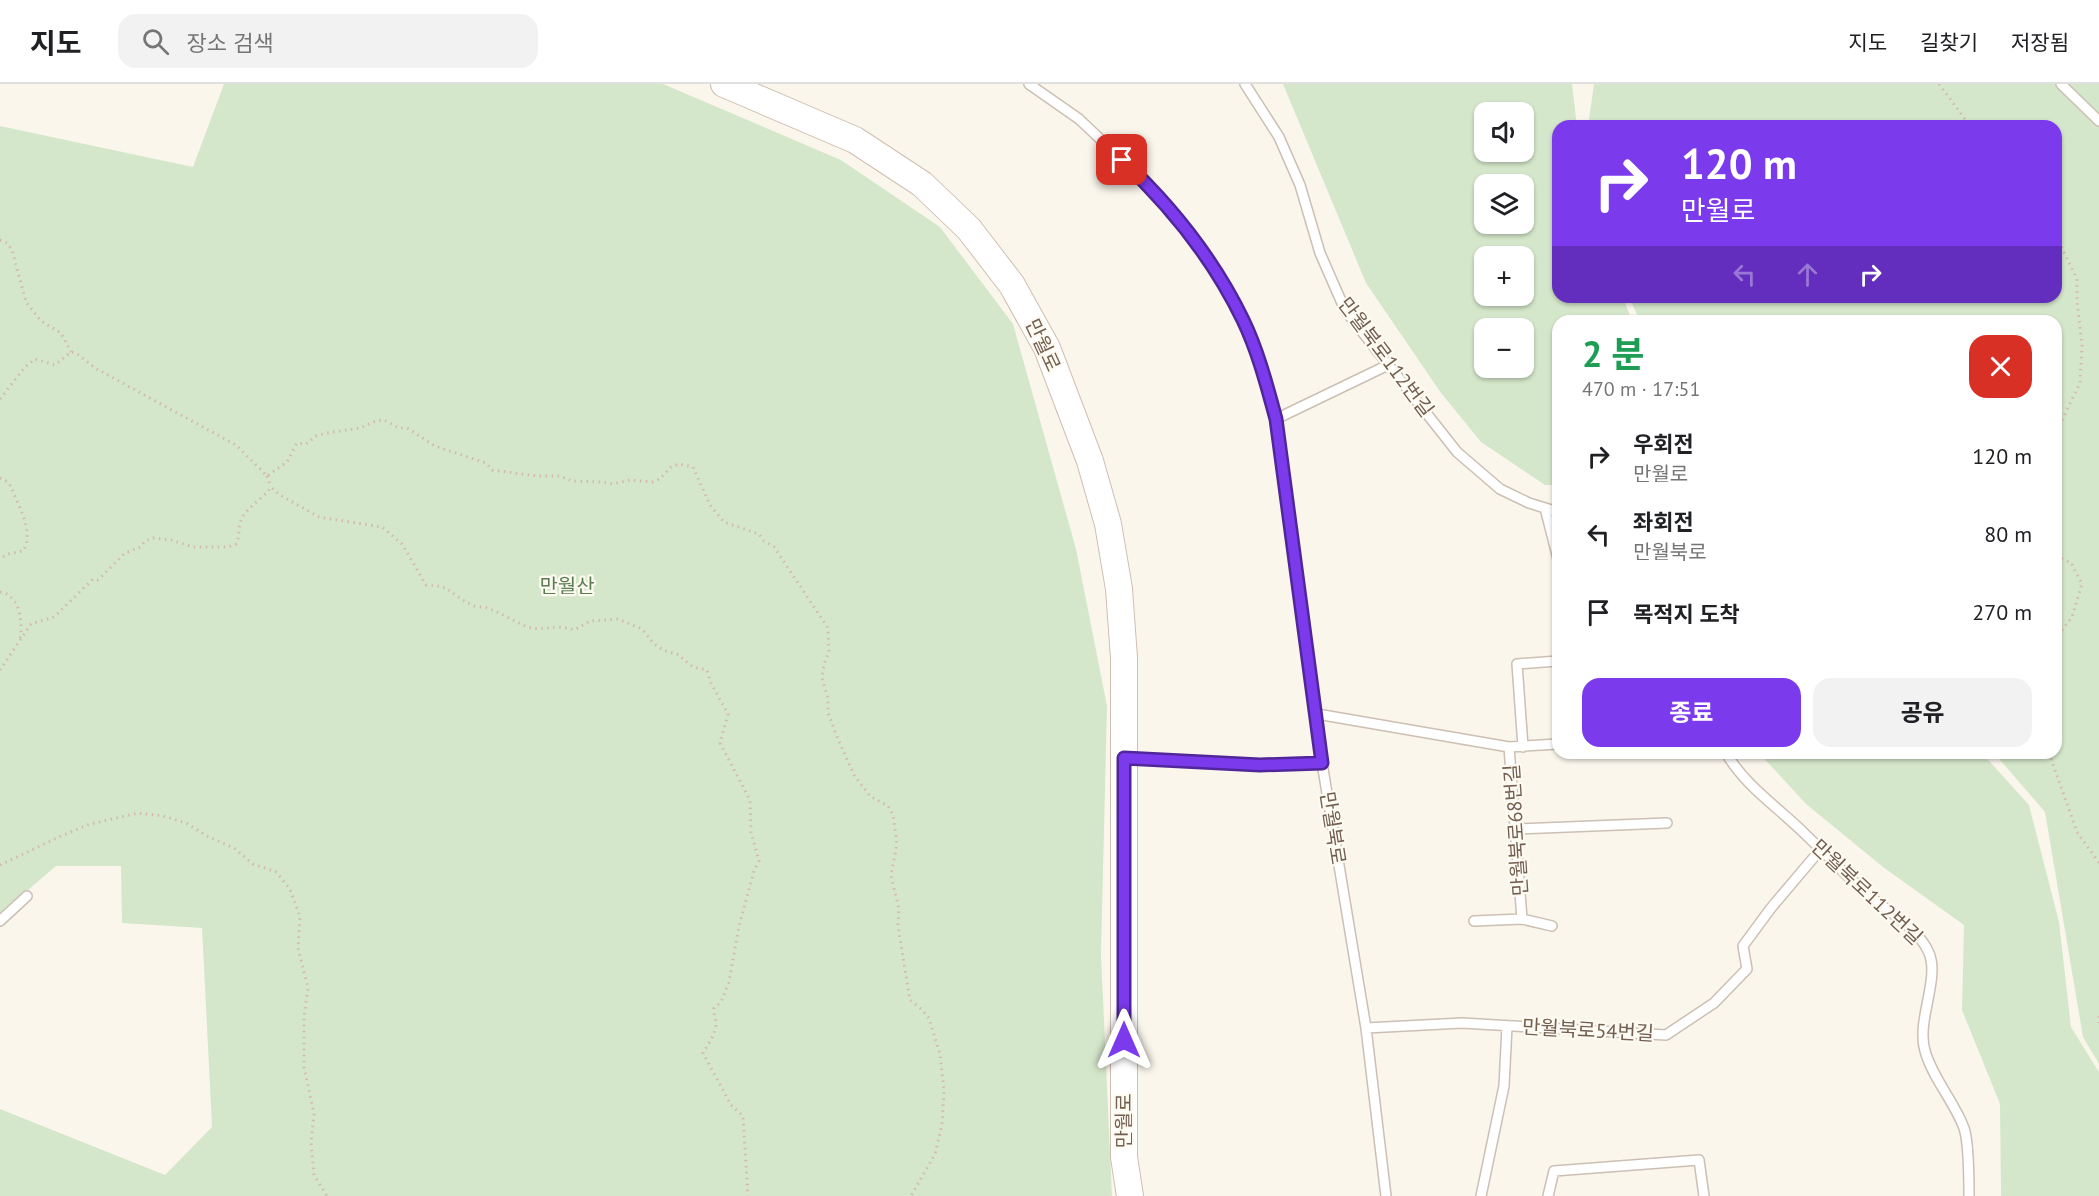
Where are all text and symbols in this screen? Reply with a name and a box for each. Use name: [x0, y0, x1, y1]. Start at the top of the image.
search box: [118, 14, 538, 68]
text: 지도: [30, 24, 82, 61]
icon: search: [139, 25, 172, 58]
text: 장소 검색: [187, 29, 273, 57]
text: 지도: [1848, 29, 1887, 56]
text: 길찾기: [1920, 29, 1978, 56]
text: 저장됨: [2011, 29, 2069, 56]
map controls: [1474, 102, 1534, 378]
button: sound: [1474, 102, 1534, 162]
pin: [1096, 134, 1147, 185]
text: 120 m: [1681, 136, 1797, 191]
icon: arrive: [1105, 143, 1138, 176]
icon: right: [1582, 144, 1660, 222]
button: layers: [1474, 174, 1534, 234]
text: 만월로: [1681, 193, 1756, 227]
button: +: [1474, 246, 1534, 306]
icon: left: [1728, 258, 1761, 291]
icon: ahead: [1791, 258, 1824, 291]
icon: right: [1854, 258, 1887, 291]
street label: 만월북로112번길: [1333, 292, 1439, 422]
street label: 만월로: [1020, 314, 1066, 376]
button: −: [1474, 318, 1534, 378]
text: 2 분: [1582, 330, 1645, 377]
button: close: [1969, 335, 2032, 398]
text: 470 m · 17:51: [1582, 376, 1700, 402]
text: 우회전: [1633, 430, 1694, 458]
icon: right: [1582, 440, 1615, 473]
text: 120 m: [1972, 442, 2032, 470]
text: 만월로: [1633, 461, 1688, 487]
text: 좌회전: [1633, 508, 1694, 536]
icon: left: [1582, 518, 1615, 551]
text: 80 m: [1984, 520, 2032, 548]
text: 만월북로: [1633, 539, 1707, 565]
park label: 만월산: [539, 573, 595, 599]
icon: arrive: [1582, 596, 1615, 629]
text: 270 m: [1972, 598, 2032, 626]
text: 목적지 도착: [1633, 600, 1740, 628]
button: 종료: [1582, 678, 1801, 747]
button: 공유: [1813, 678, 2032, 747]
street label: 만월북로68번길: [1498, 763, 1534, 897]
street label: 만월북로: [1314, 790, 1352, 866]
street label: 만월북로112번길: [1806, 834, 1928, 950]
position arrow: [1092, 1008, 1156, 1072]
street label: 만월북로54번길: [1521, 1014, 1655, 1046]
street label: 만월로: [1111, 1093, 1137, 1149]

